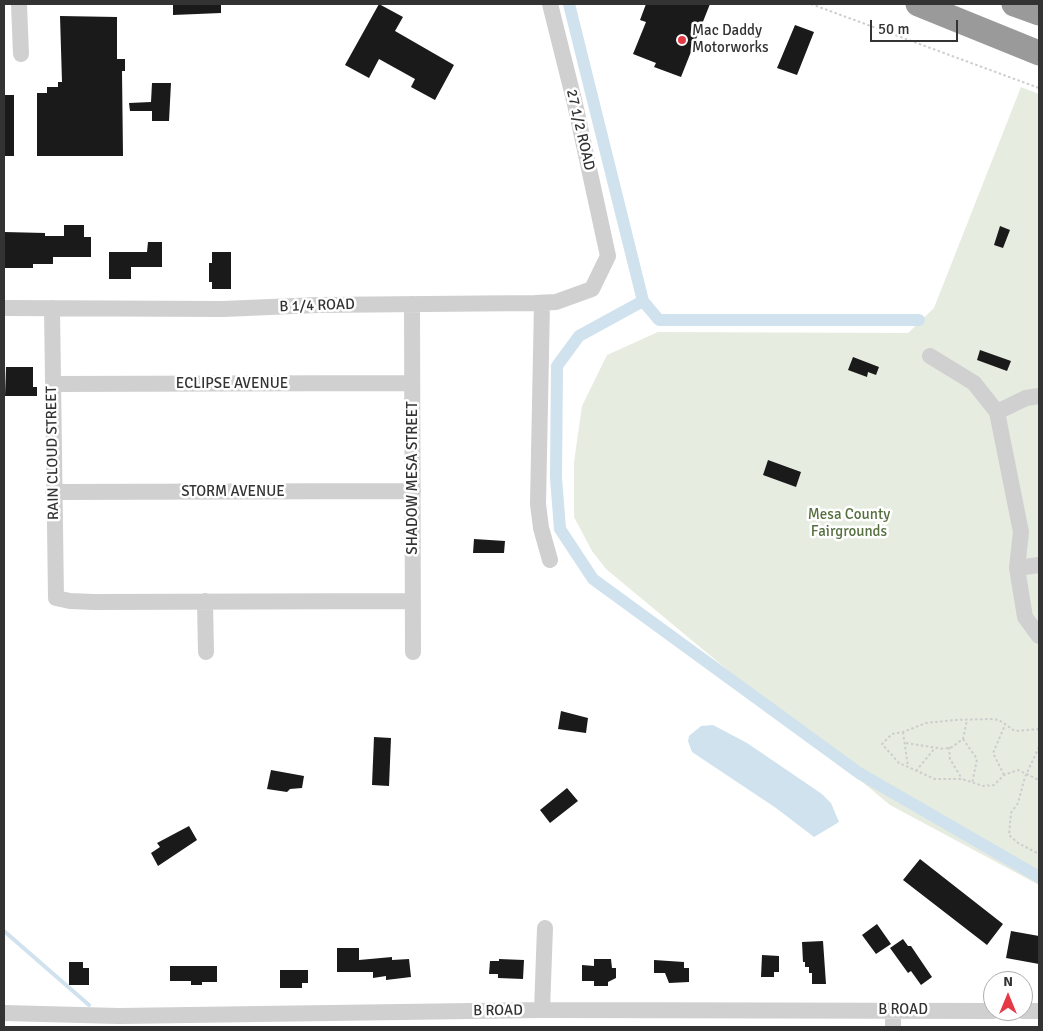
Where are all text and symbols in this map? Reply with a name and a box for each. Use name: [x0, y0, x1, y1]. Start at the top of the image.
scale bar: [873, 10, 960, 42]
text: 50 m: [878, 20, 909, 38]
place label: Mac Daddy Motorworks: [692, 22, 769, 57]
marker: Mac Daddy Motorworks: [676, 34, 688, 46]
street label: 27 1/2 ROAD: [562, 88, 598, 172]
street label: B 1/4 ROAD: [279, 296, 355, 316]
street label: ECLIPSE AVENUE: [176, 375, 288, 393]
street label: RAIN CLOUD STREET: [43, 386, 63, 520]
street label: SHADOW MESA STREET: [404, 401, 422, 555]
street label: STORM AVENUE: [181, 483, 285, 501]
park label: Mesa County Fairgrounds: [808, 506, 890, 541]
north arrow: [983, 971, 1033, 1021]
text: N: [1003, 973, 1013, 990]
street label: B ROAD: [878, 1001, 928, 1019]
street label: B ROAD: [473, 1002, 523, 1020]

